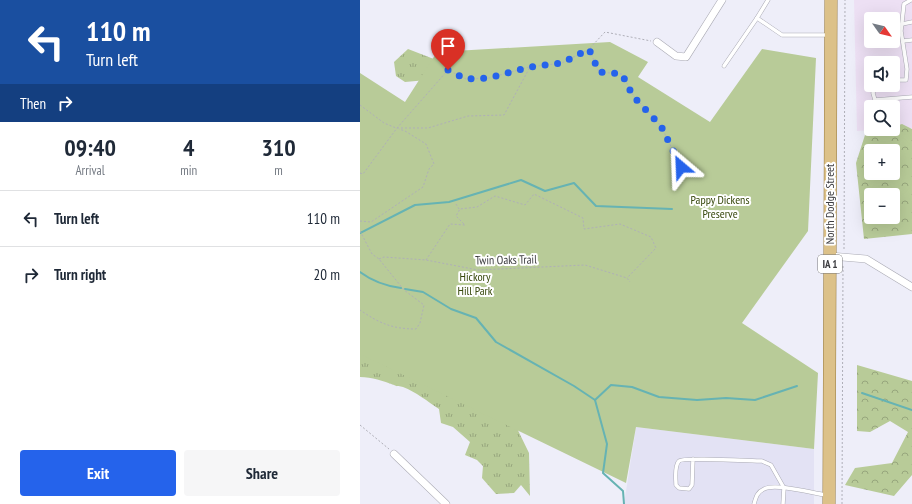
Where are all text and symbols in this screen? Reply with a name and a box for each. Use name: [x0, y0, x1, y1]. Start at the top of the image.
text: 110 m: [86, 12, 150, 49]
north arrow: [864, 12, 900, 48]
map controls: [864, 12, 900, 224]
icon: left: [20, 16, 72, 68]
pin: [431, 29, 465, 70]
icon: arrive: [437, 35, 459, 57]
text: Turn left: [86, 48, 138, 71]
button: sound: [864, 56, 900, 92]
icon: right: [54, 92, 76, 114]
text: Then: [20, 94, 46, 113]
button: search: [864, 100, 900, 136]
text: 09:40: [64, 132, 116, 163]
text: 4: [183, 132, 194, 163]
text: 310: [261, 132, 296, 163]
button: +: [864, 144, 900, 180]
position arrow: [660, 146, 702, 188]
text: Arrival: [75, 162, 105, 179]
text: min: [180, 162, 197, 179]
text: m: [274, 162, 283, 179]
street label: North Dodge Street: [822, 163, 837, 244]
button: −: [864, 188, 900, 224]
park label: Pappy Dickens Preserve: [691, 192, 749, 221]
icon: left: [20, 208, 42, 230]
text: Turn left: [54, 209, 99, 228]
text: 110 m: [307, 209, 340, 228]
street label: Twin Oaks Trail: [475, 251, 537, 268]
road number: IA 1: [818, 255, 842, 273]
icon: right: [20, 264, 42, 286]
text: Turn right: [54, 265, 106, 284]
text: 20 m: [314, 265, 340, 284]
park label: Hickory Hill Park: [457, 269, 493, 298]
button: Exit: [20, 450, 176, 496]
button: Share: [184, 450, 340, 496]

